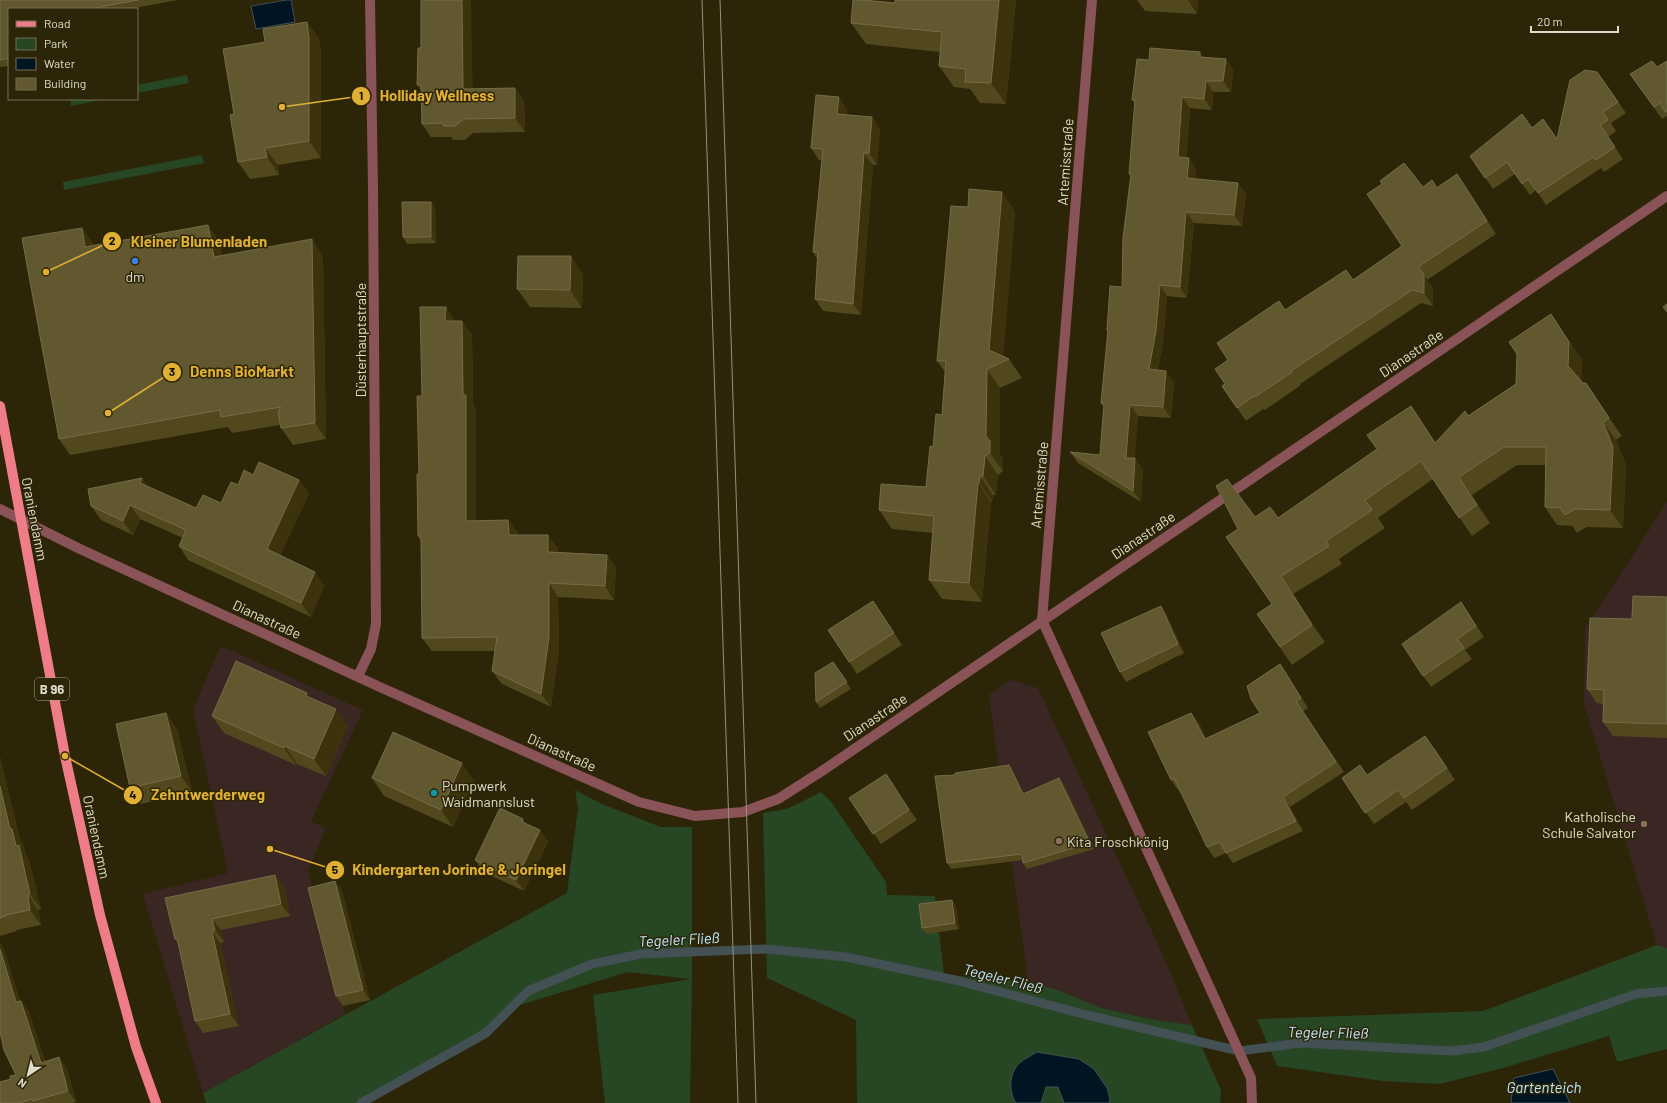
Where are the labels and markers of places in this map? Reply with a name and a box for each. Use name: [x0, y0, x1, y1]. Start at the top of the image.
callout: Holliday Wellness: [351, 82, 502, 109]
callout: Kleiner Blumenladen: [102, 228, 275, 255]
marker: dm: [130, 256, 140, 266]
place label: dm: [125, 268, 145, 285]
callout: Denns BioMarkt: [162, 359, 302, 386]
place label: Pumpwerk Waidmannslust: [442, 777, 535, 810]
callout: Zehntwerderweg: [123, 781, 273, 808]
marker: Pumpwerk Waidmannslust: [429, 788, 439, 798]
place label: Katholische Schule Salvator: [1542, 808, 1636, 841]
marker: Katholische Schule Salvator: [1639, 819, 1649, 829]
place label: Kita Froschkönig: [1067, 833, 1169, 850]
marker: Kita Froschkönig: [1054, 836, 1064, 846]
callout: Kindergarten Jorinde & Joringel: [325, 856, 574, 883]

